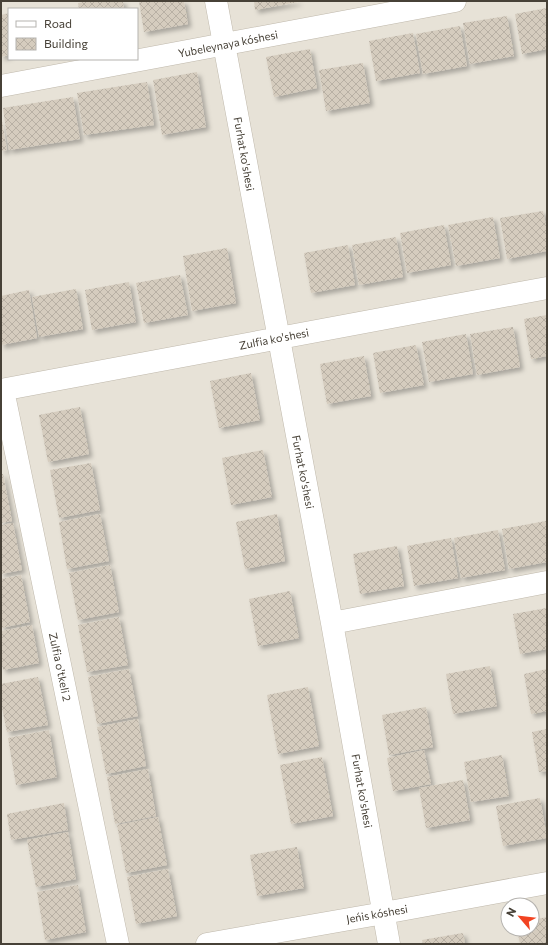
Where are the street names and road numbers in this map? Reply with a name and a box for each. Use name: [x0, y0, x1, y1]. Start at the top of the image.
street label: Yubeleynaya kóshesi: [177, 27, 279, 60]
street label: Furhat ko'shesi: [232, 116, 257, 192]
street label: Zulfia ko'shesi: [238, 325, 310, 352]
street label: Furhat ko'shesi: [290, 434, 317, 510]
street label: Zulfia o'tkeli 2: [47, 631, 74, 702]
street label: Furhat ko'shesi: [350, 753, 375, 829]
street label: Jeńis kóshesi: [345, 902, 409, 926]

